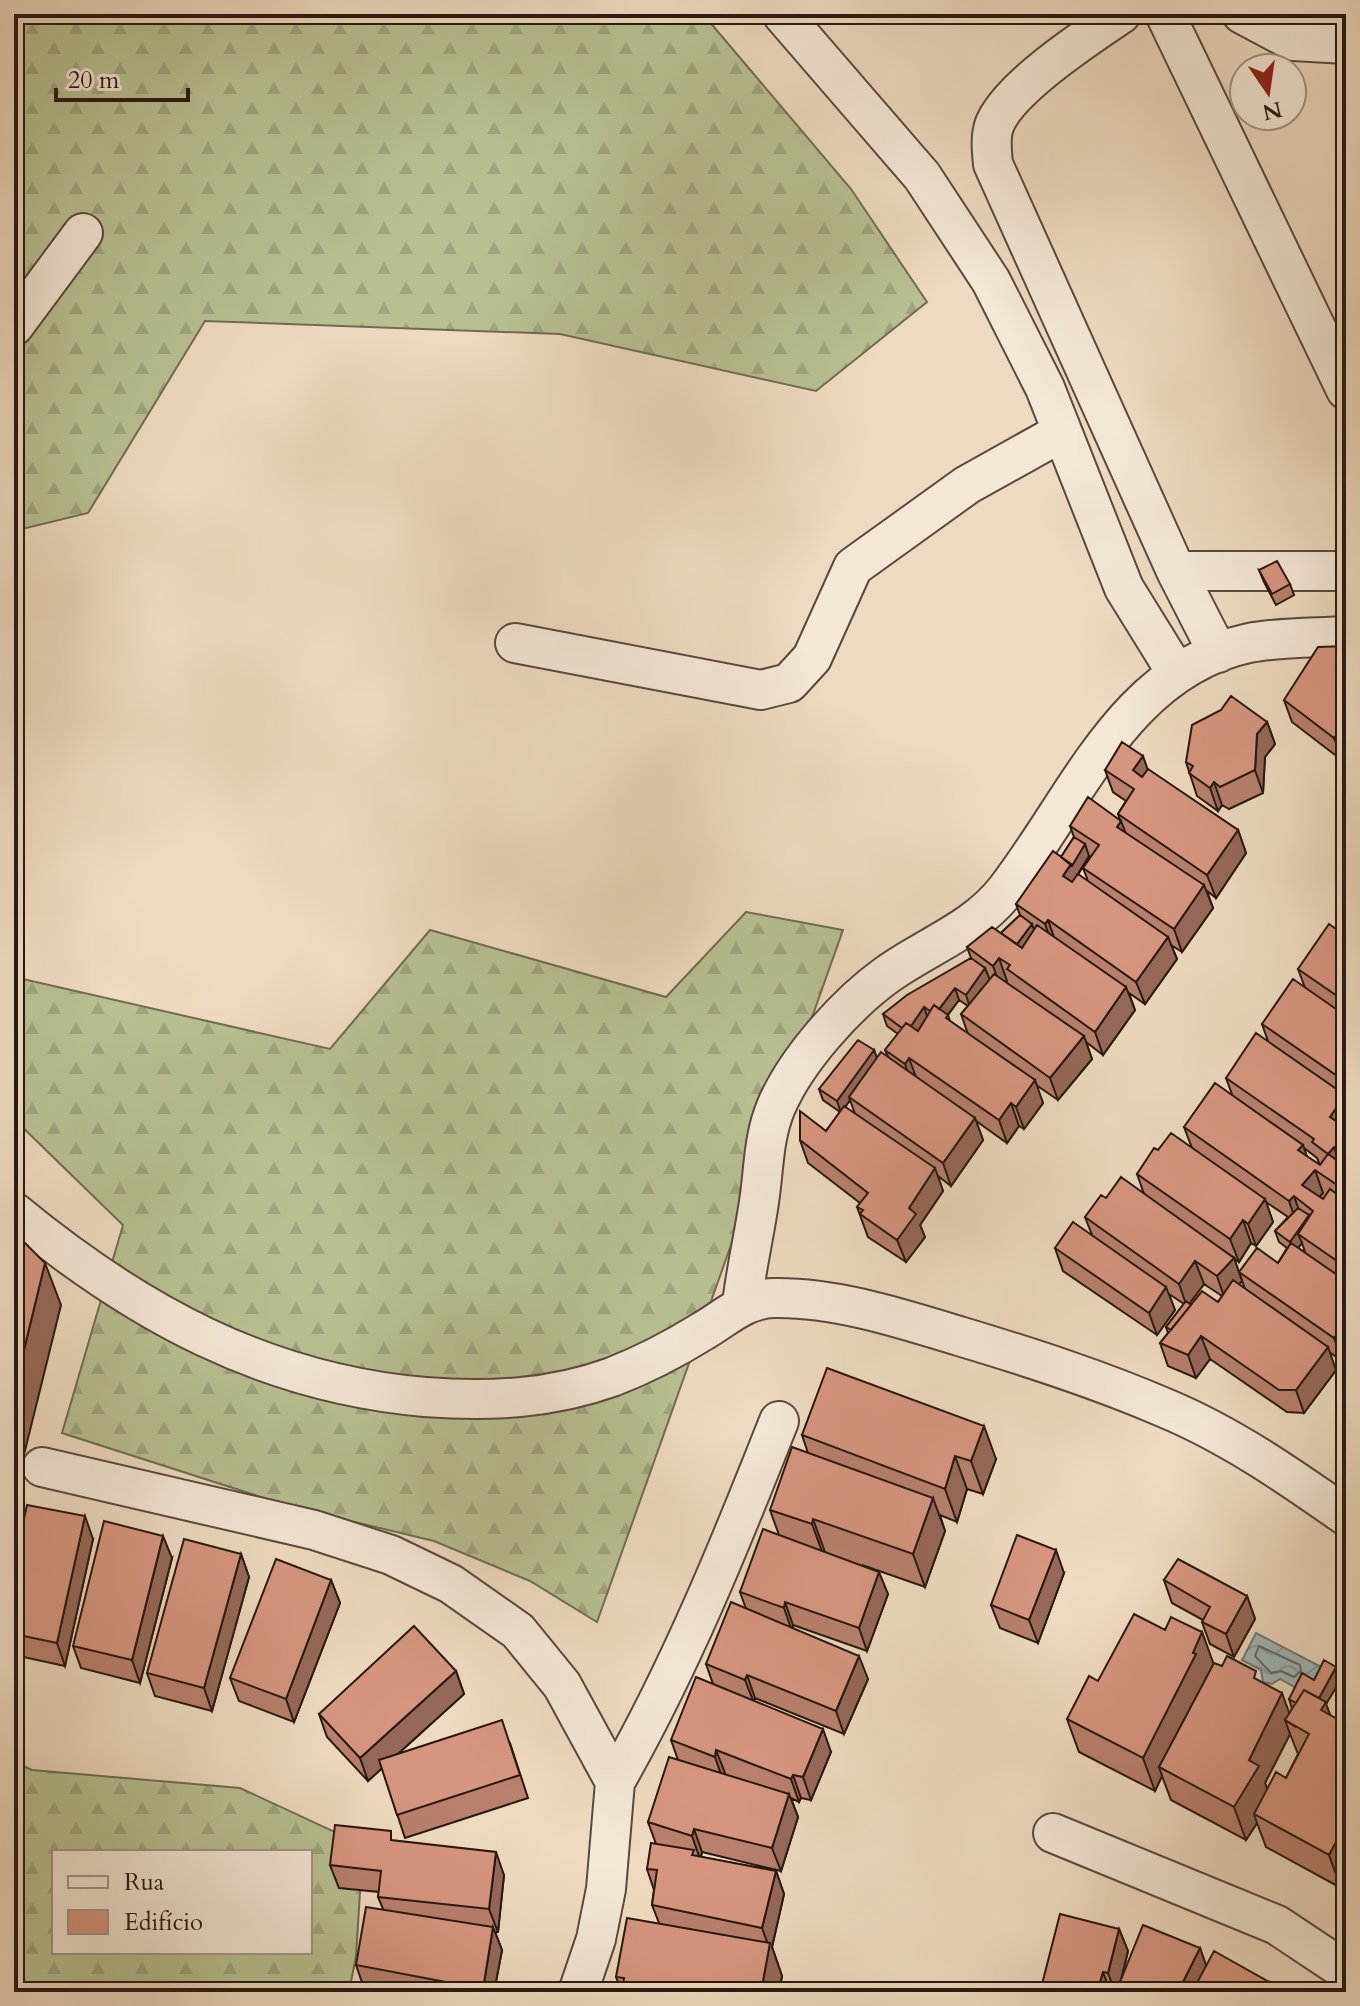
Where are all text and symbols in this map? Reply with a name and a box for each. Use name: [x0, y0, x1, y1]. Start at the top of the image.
scale bar: [56, 52, 188, 102]
north arrow: [1228, 52, 1308, 132]
text: 20 m: [68, 64, 120, 97]
text: N: [1260, 94, 1285, 127]
legend: [52, 1850, 312, 1954]
text: Rua: [124, 1866, 165, 1899]
text: Edifício: [124, 1906, 203, 1939]

